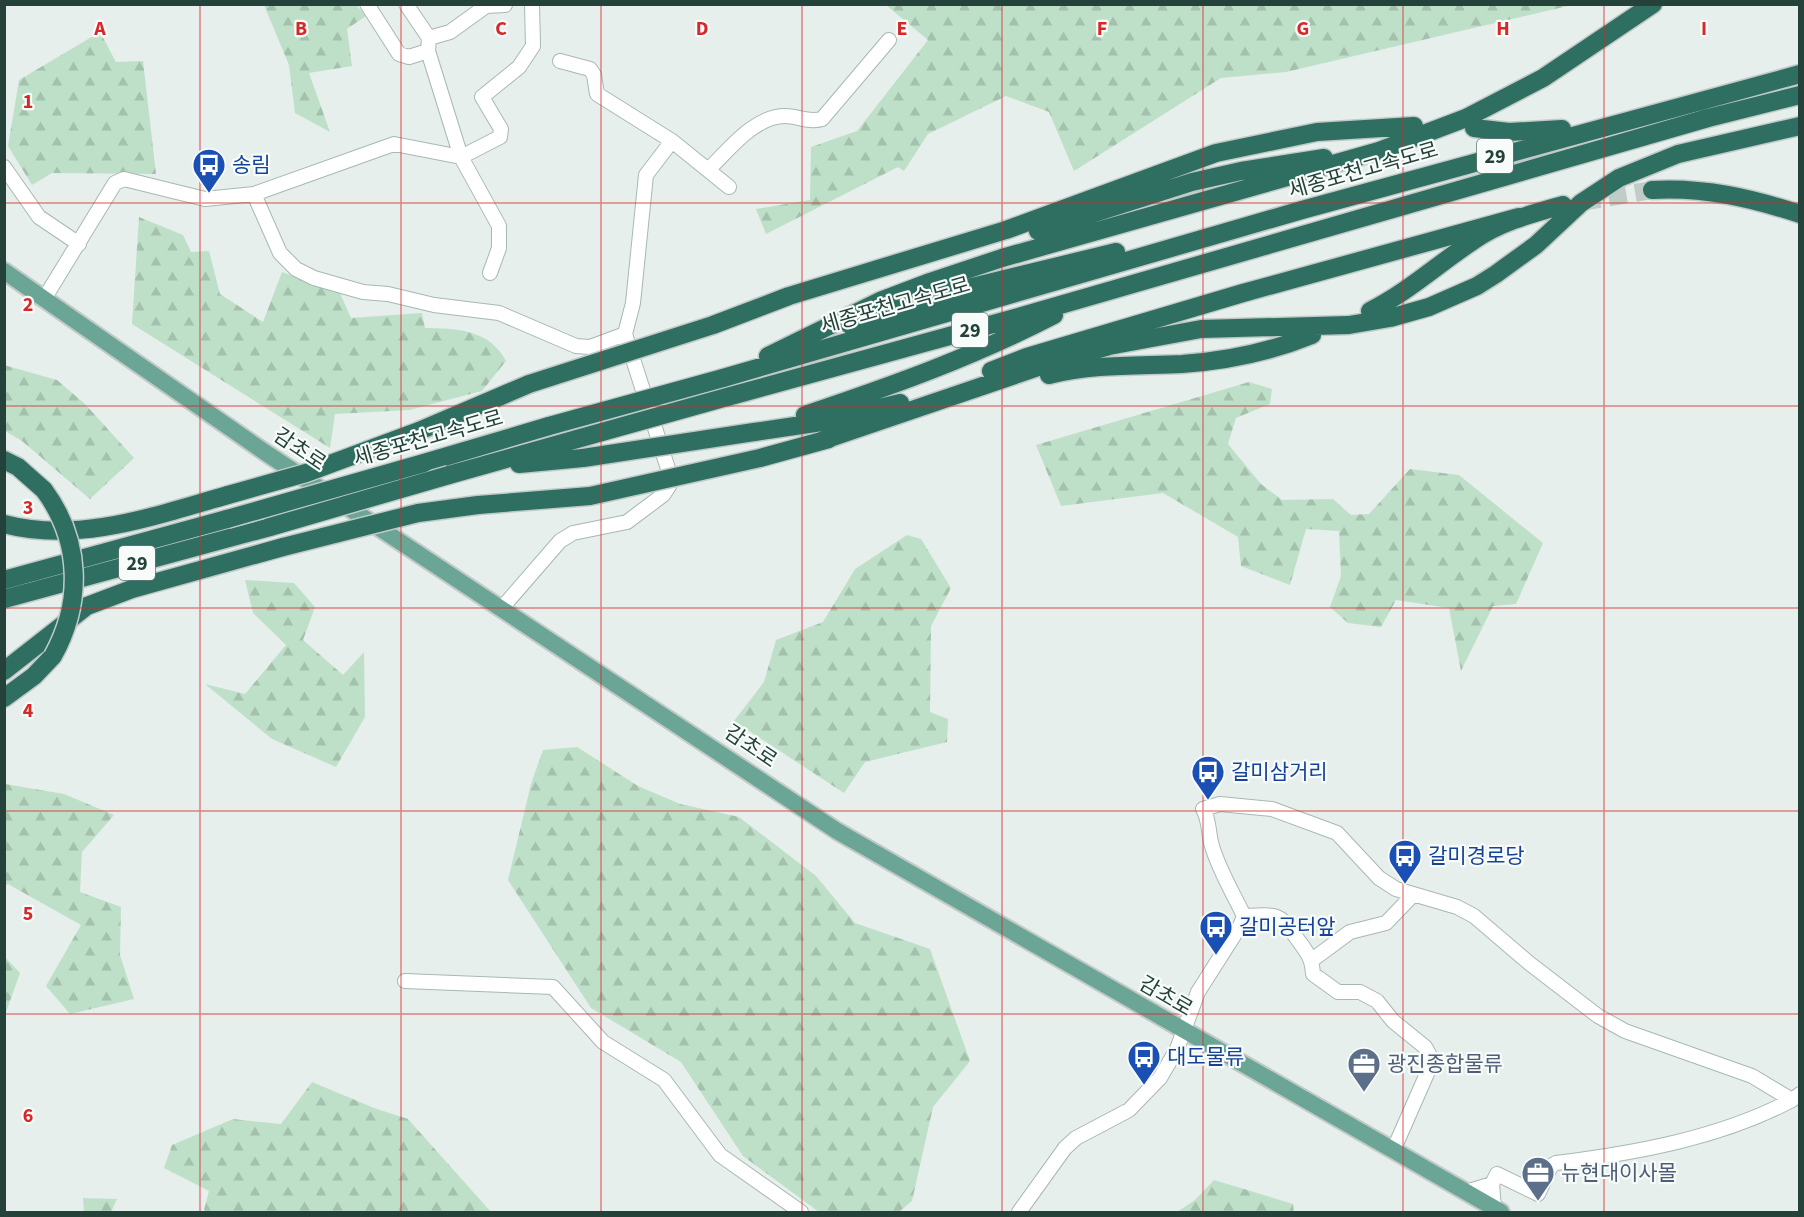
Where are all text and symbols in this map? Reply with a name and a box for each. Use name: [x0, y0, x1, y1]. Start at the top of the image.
text: A: [93, 15, 106, 43]
text: B: [295, 15, 307, 43]
text: C: [495, 15, 507, 43]
text: D: [696, 15, 708, 43]
text: E: [897, 15, 907, 43]
text: F: [1097, 15, 1107, 43]
text: G: [1297, 15, 1309, 43]
text: H: [1496, 15, 1510, 43]
text: I: [1701, 15, 1707, 43]
text: 1: [23, 88, 33, 116]
street label: 세종포천고속도로: [1285, 134, 1441, 206]
road number: 29: [1477, 139, 1513, 173]
bus stop icon: 송림: [191, 147, 227, 194]
place label: 송림: [232, 150, 271, 180]
street label: 세종포천고속도로: [817, 269, 973, 341]
text: 2: [23, 291, 33, 319]
road number: 29: [952, 313, 988, 347]
street label: 세종포천고속도로: [350, 402, 506, 474]
street label: 감초로: [268, 420, 332, 478]
text: 3: [23, 494, 33, 522]
road number: 29: [119, 546, 155, 580]
text: 4: [23, 697, 34, 725]
street label: 감초로: [719, 717, 783, 775]
bus stop icon: 갈미삼거리: [1190, 754, 1226, 801]
place label: 갈미삼거리: [1231, 757, 1328, 787]
bus stop icon: 갈미경로당: [1387, 838, 1423, 885]
place label: 갈미경로당: [1428, 841, 1525, 871]
text: 5: [23, 900, 33, 928]
bus stop icon: 갈미공터앞: [1198, 909, 1234, 956]
place label: 갈미공터앞: [1239, 912, 1336, 942]
street label: 감초로: [1133, 969, 1199, 1023]
bus stop icon: 대도물류: [1126, 1039, 1162, 1086]
place label: 대도물류: [1167, 1042, 1244, 1072]
office icon: 광진종합물류: [1346, 1046, 1382, 1093]
place label: 광진종합물류: [1387, 1049, 1503, 1079]
text: 6: [23, 1102, 33, 1130]
office icon: 뉴현대이사몰: [1520, 1155, 1556, 1202]
place label: 뉴현대이사몰: [1561, 1158, 1677, 1188]

